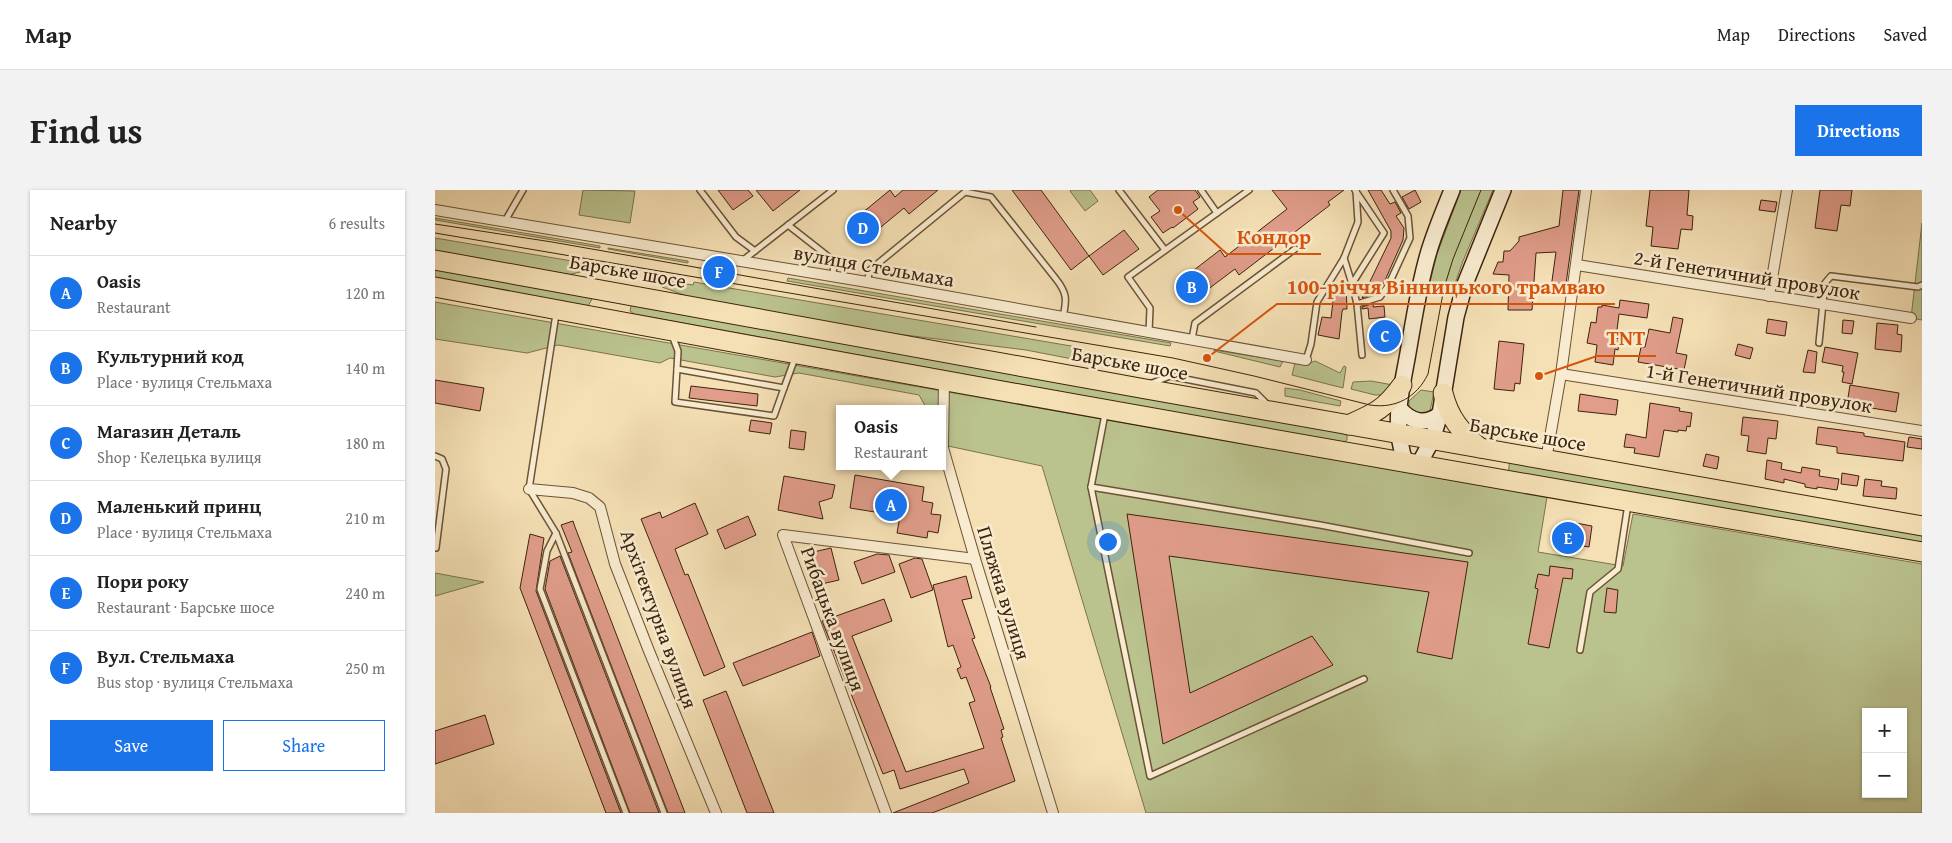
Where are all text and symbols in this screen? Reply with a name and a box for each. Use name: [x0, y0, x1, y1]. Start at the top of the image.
text: Map: [25, 17, 72, 52]
text: Map: [1717, 21, 1750, 48]
text: Directions: [1778, 21, 1855, 48]
text: Saved: [1883, 21, 1927, 48]
text: Find us: [30, 105, 143, 156]
button: Directions: [1795, 105, 1922, 156]
text: Nearby: [50, 207, 117, 238]
pin: D: [847, 209, 879, 247]
text: 6 results: [328, 211, 385, 235]
callout: Кондор: [1227, 218, 1321, 254]
text: Кондор: [1237, 221, 1311, 252]
street label: вулиця Стельмаха: [791, 237, 957, 294]
street label: 2-й Генетичний провулок: [1632, 242, 1863, 307]
street label: Барське шосе: [568, 246, 689, 295]
pin: F: [703, 253, 735, 291]
text: Oasis: [97, 267, 141, 295]
pin: B: [1176, 268, 1208, 306]
callout: 100-річчя Вінницького трамваю: [1277, 268, 1615, 304]
text: 100-річчя Вінницького трамваю: [1287, 271, 1606, 302]
text: A: [61, 281, 71, 305]
text: 120 m: [345, 281, 385, 305]
text: Restaurant: [97, 295, 171, 319]
pin: C: [1369, 317, 1401, 355]
callout: TNT: [1597, 320, 1656, 356]
text: TNT: [1607, 322, 1646, 353]
street label: Барське шосе: [1070, 338, 1191, 387]
text: Культурний код: [97, 342, 244, 370]
street label: 1-й Генетичний провулок: [1644, 355, 1875, 420]
text: B: [61, 356, 71, 380]
text: 140 m: [345, 356, 385, 380]
text: Place · вулиця Стельмаха: [97, 370, 272, 394]
popup: [836, 405, 946, 470]
street label: Барське шосе: [1468, 409, 1589, 458]
text: Oasis: [854, 412, 898, 440]
text: Магазин Деталь: [97, 417, 241, 445]
text: C: [61, 431, 71, 455]
text: 180 m: [345, 431, 385, 455]
text: Restaurant: [854, 440, 928, 464]
text: Shop · Келецька вулиця: [97, 445, 262, 469]
pin: A: [875, 486, 907, 524]
text: Маленький принц: [97, 492, 261, 520]
text: D: [61, 506, 71, 530]
text: 210 m: [345, 506, 385, 530]
pin: E: [1552, 519, 1584, 557]
text: Place · вулиця Стельмаха: [97, 520, 272, 544]
street label: Пляжна вулиця: [970, 522, 1039, 663]
street label: Архітектурна вулиця: [614, 525, 705, 712]
your location: [1095, 529, 1121, 555]
street label: Рибацька вулиця: [794, 542, 873, 695]
text: Пори року: [97, 567, 189, 595]
text: E: [62, 581, 70, 605]
text: 240 m: [345, 581, 385, 605]
text: Restaurant · Барське шосе: [97, 595, 275, 619]
text: Вул. Стельмаха: [97, 642, 234, 670]
text: F: [62, 656, 70, 680]
text: 250 m: [345, 656, 385, 680]
text: Bus stop · вулиця Стельмаха: [97, 670, 293, 694]
map controls: [1862, 708, 1907, 798]
button: +: [1862, 708, 1907, 753]
button: Save: [50, 720, 213, 771]
button: Share: [223, 720, 385, 771]
button: −: [1862, 753, 1907, 798]

